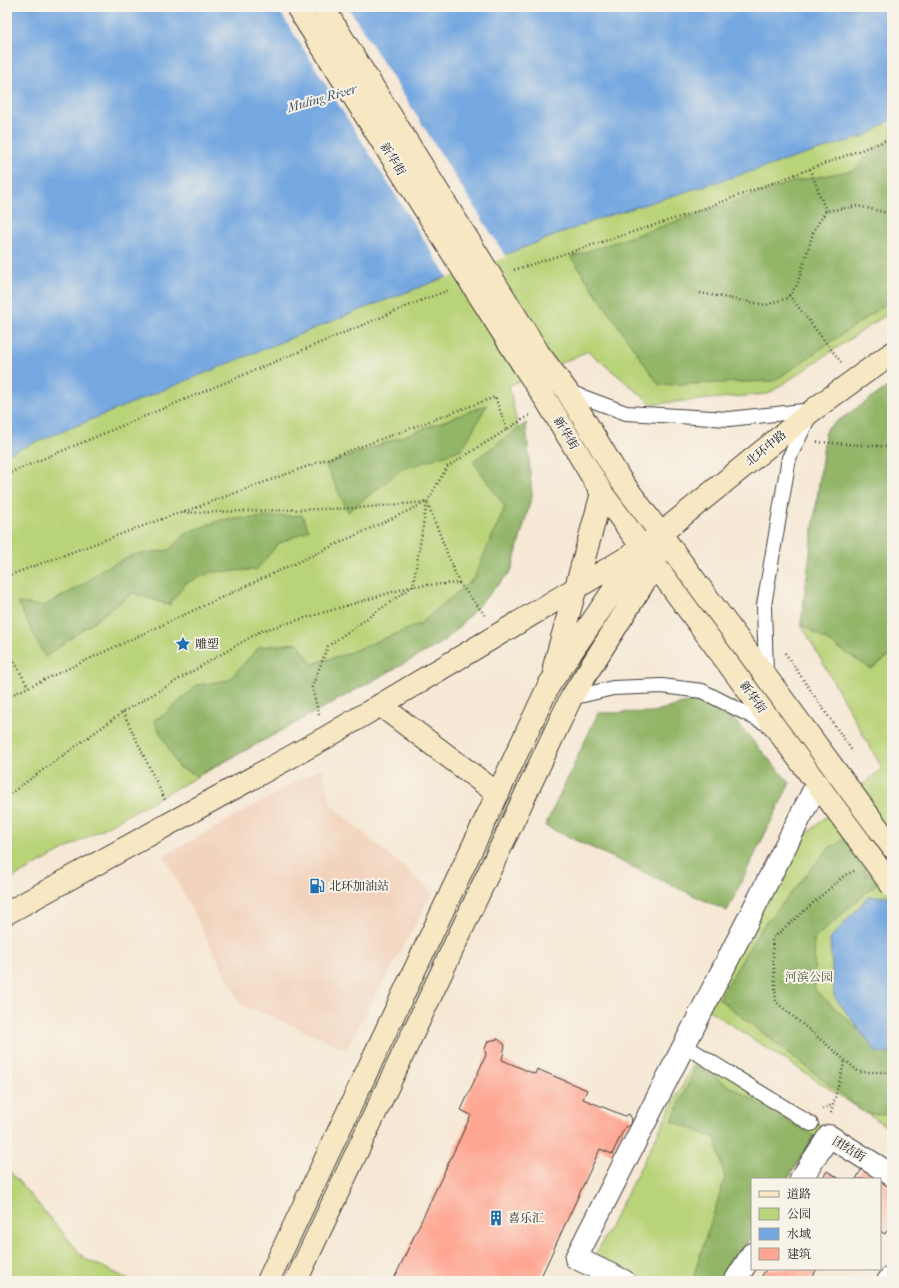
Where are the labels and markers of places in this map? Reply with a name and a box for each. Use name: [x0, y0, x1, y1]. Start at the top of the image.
place icon: 雕塑: [174, 635, 192, 653]
place label: 雕塑: [195, 637, 219, 651]
fuel station icon: 北环加油站: [308, 877, 326, 895]
place label: 北环加油站: [329, 879, 389, 893]
building icon: 喜乐汇: [487, 1209, 505, 1227]
place label: 喜乐汇: [508, 1211, 544, 1225]

